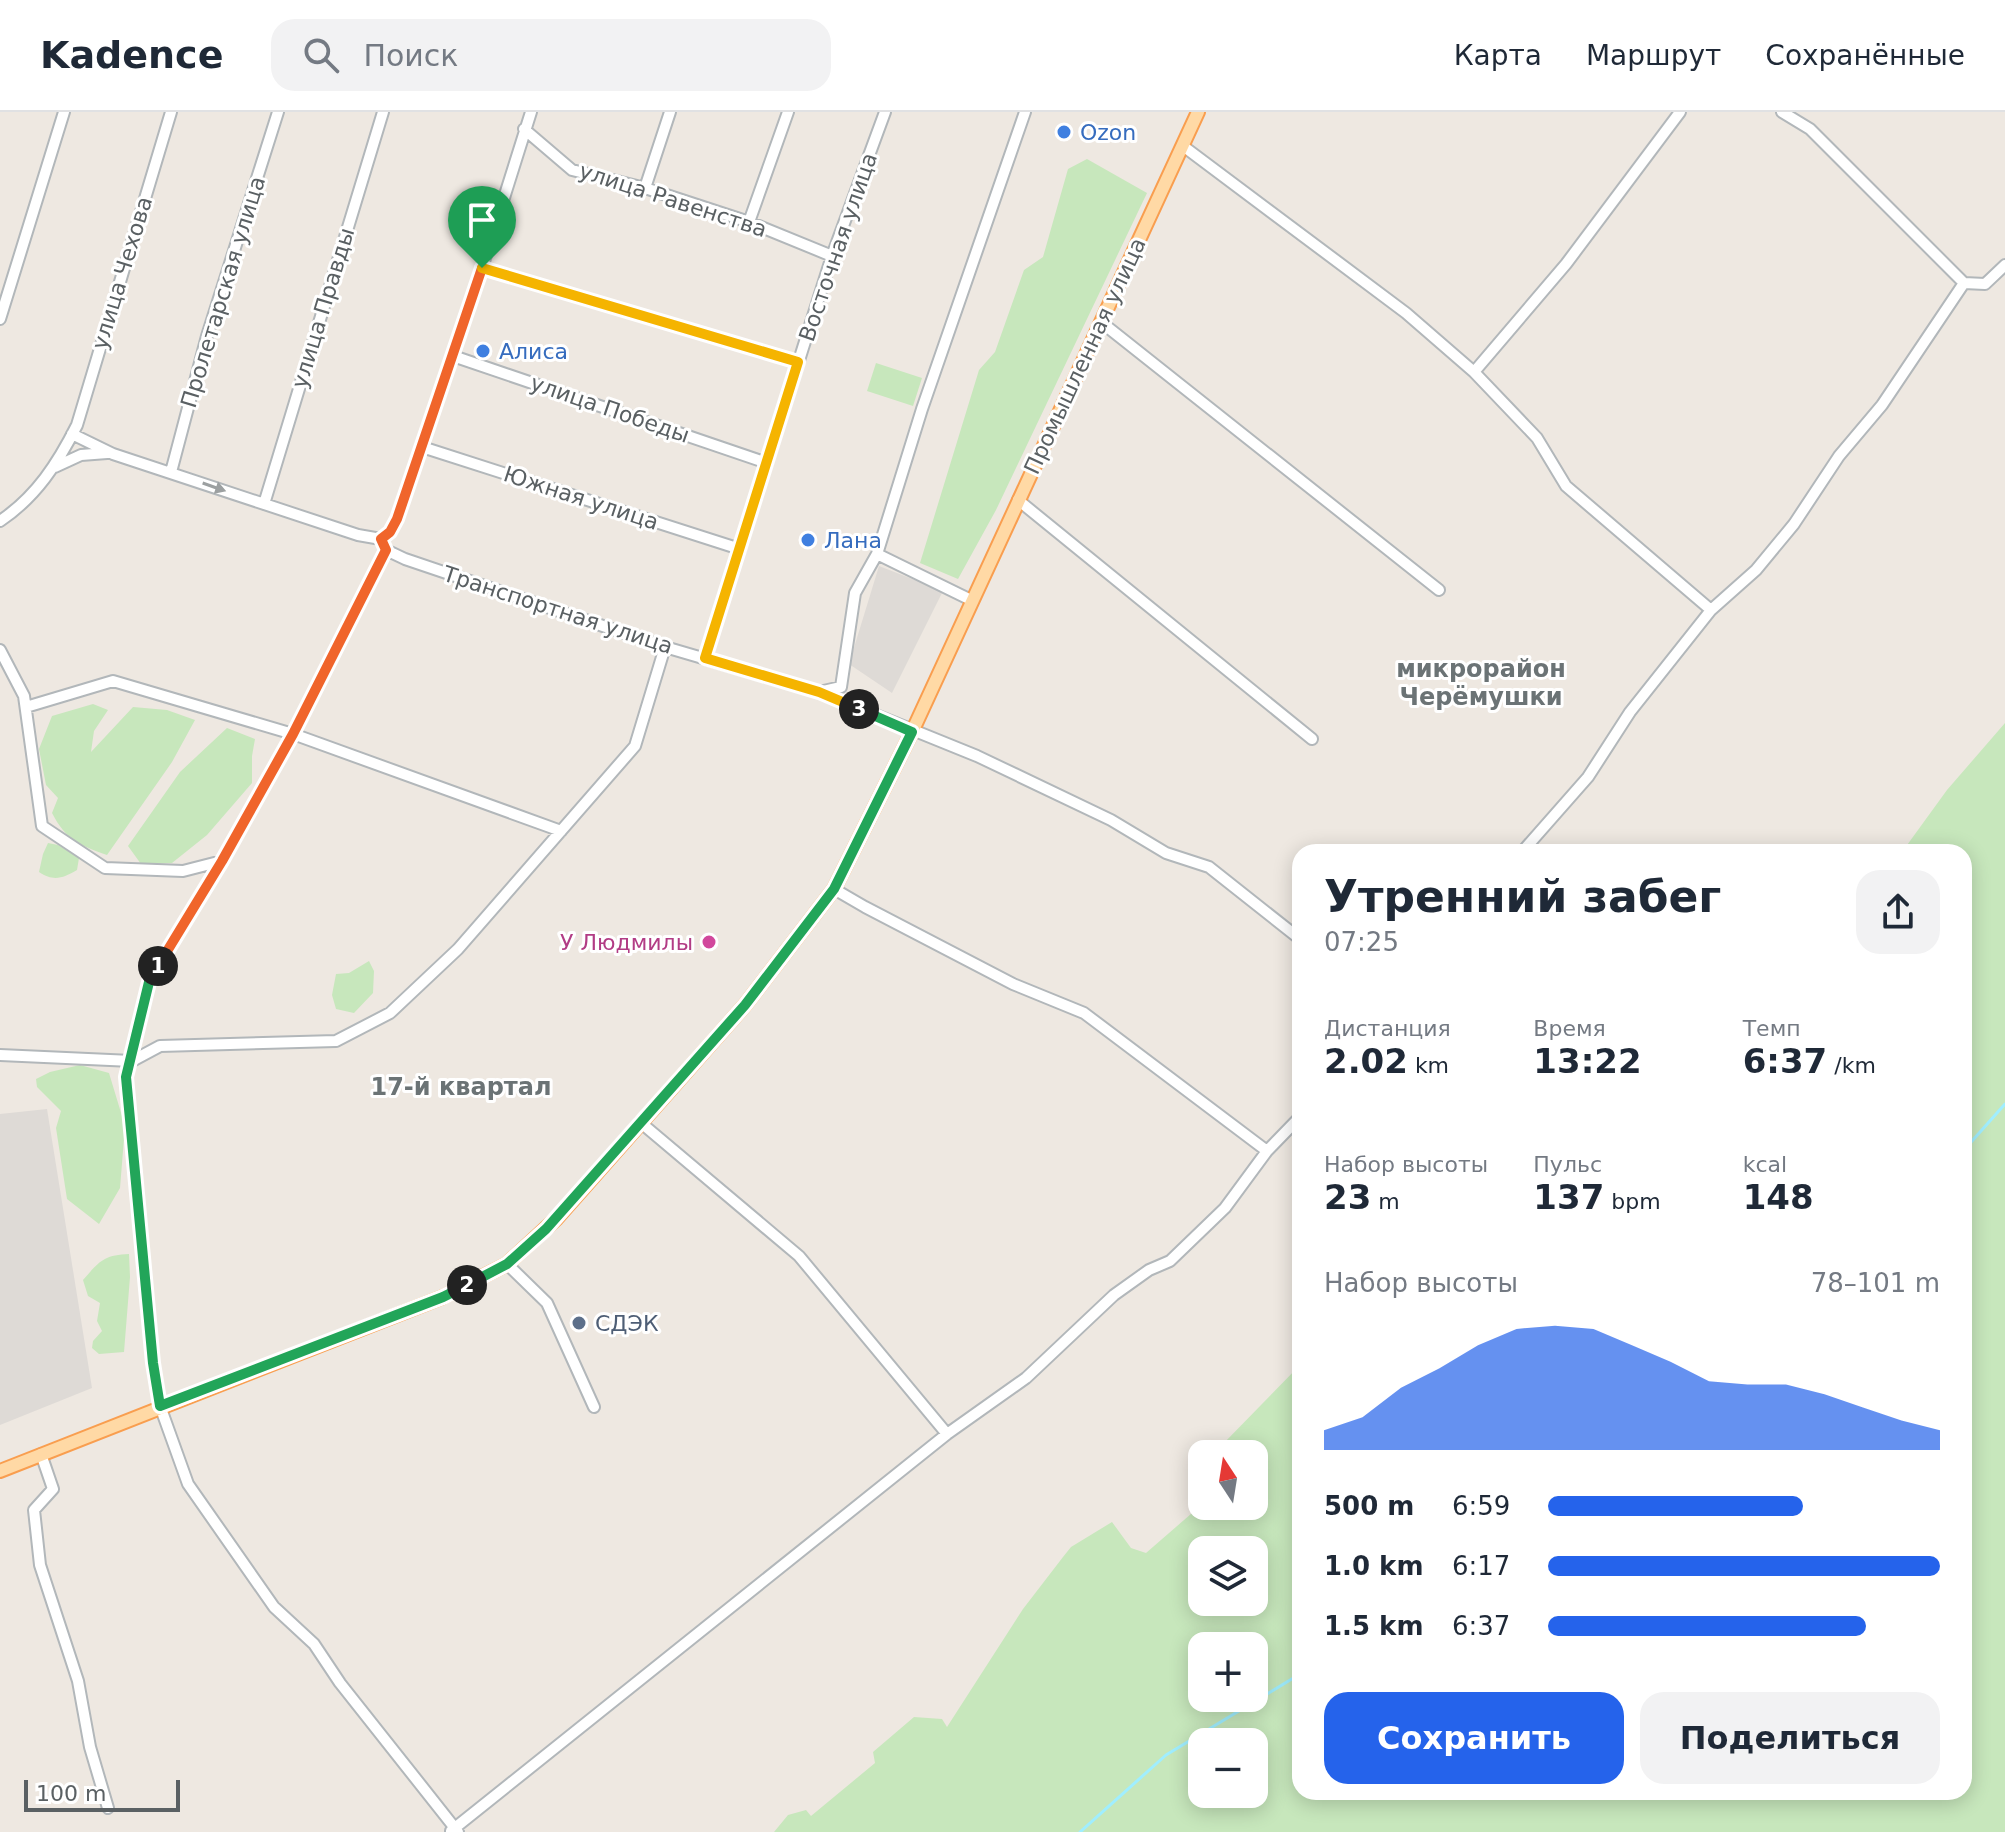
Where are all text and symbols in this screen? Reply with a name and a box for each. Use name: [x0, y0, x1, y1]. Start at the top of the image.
search box: [271, 19, 831, 91]
text: Kadence: [40, 33, 223, 77]
icon: search: [299, 33, 343, 77]
text: Поиск: [363, 38, 458, 73]
text: Карта: [1454, 39, 1542, 72]
text: Маршрут: [1586, 39, 1721, 72]
text: Сохранённые: [1765, 39, 1965, 72]
place label: Ozon: [1080, 120, 1136, 145]
marker: Ozon: [1055, 123, 1073, 141]
street label: Восточная улица: [794, 149, 882, 345]
street label: улица Равенства: [576, 158, 770, 242]
street label: Пролетарская улица: [176, 173, 270, 411]
pin: [448, 186, 516, 268]
street label: улица Чехова: [87, 194, 157, 352]
icon: arrive: [460, 198, 504, 242]
street label: улица Правды: [287, 225, 359, 391]
street label: Промышленная улица: [1019, 234, 1151, 478]
place label: Алиса: [499, 339, 568, 364]
marker: Алиса: [474, 342, 492, 360]
street label: улица Победы: [527, 370, 693, 448]
street label: Южная улица: [500, 461, 662, 535]
one-way arrow: [202, 481, 226, 493]
place label: Лана: [824, 528, 882, 553]
marker: Лана: [799, 531, 817, 549]
street label: Транспортная улица: [439, 561, 676, 659]
district label: микрорайон Черёмушки: [1396, 655, 1566, 711]
pin: 3: [839, 689, 879, 729]
text: 3: [851, 696, 867, 721]
button: share: [1856, 870, 1940, 954]
text: Утренний забег: [1324, 871, 1721, 922]
text: 07:25: [1324, 927, 1399, 957]
place label: У Людмилы: [560, 930, 693, 955]
marker: У Людмилы: [700, 933, 718, 951]
pin: 1: [138, 946, 178, 986]
text: 1: [150, 953, 166, 978]
text: Дистанция: [1324, 1016, 1451, 1041]
text: Время: [1533, 1016, 1606, 1041]
text: Темп: [1743, 1016, 1801, 1041]
text: 2.02: [1324, 1041, 1408, 1081]
text: 13:22: [1533, 1041, 1642, 1081]
text: 6:37: [1743, 1041, 1827, 1081]
text: km: [1408, 1053, 1449, 1078]
text: /km: [1827, 1053, 1876, 1078]
district label: 17-й квартал: [370, 1073, 552, 1101]
text: Набор высоты: [1324, 1152, 1488, 1177]
text: Пульс: [1533, 1152, 1602, 1177]
text: kcal: [1743, 1152, 1787, 1177]
text: 23: [1324, 1177, 1371, 1217]
text: 137: [1533, 1177, 1604, 1217]
text: 148: [1743, 1177, 1814, 1217]
text: m: [1371, 1189, 1400, 1214]
text: bpm: [1604, 1189, 1661, 1214]
pin: 2: [447, 1265, 487, 1305]
text: Набор высоты: [1324, 1268, 1518, 1298]
text: 78–101 m: [1811, 1268, 1940, 1298]
text: 2: [459, 1272, 475, 1297]
place label: СДЭК: [595, 1311, 659, 1336]
marker: СДЭК: [570, 1314, 588, 1332]
north arrow: [1188, 1440, 1268, 1520]
map controls: [1188, 1440, 1268, 1808]
text: 500 m: [1324, 1491, 1414, 1521]
text: 6:59: [1452, 1491, 1510, 1521]
button: layers: [1188, 1536, 1268, 1616]
text: 1.0 km: [1324, 1551, 1424, 1581]
text: 6:17: [1452, 1551, 1510, 1581]
text: 1.5 km: [1324, 1611, 1424, 1641]
text: 6:37: [1452, 1611, 1510, 1641]
button: +: [1188, 1632, 1268, 1712]
button: Сохранить: [1324, 1692, 1624, 1784]
button: Поделиться: [1640, 1692, 1940, 1784]
button: −: [1188, 1728, 1268, 1808]
scale bar: [24, 1776, 180, 1812]
text: 100 m: [36, 1781, 106, 1806]

